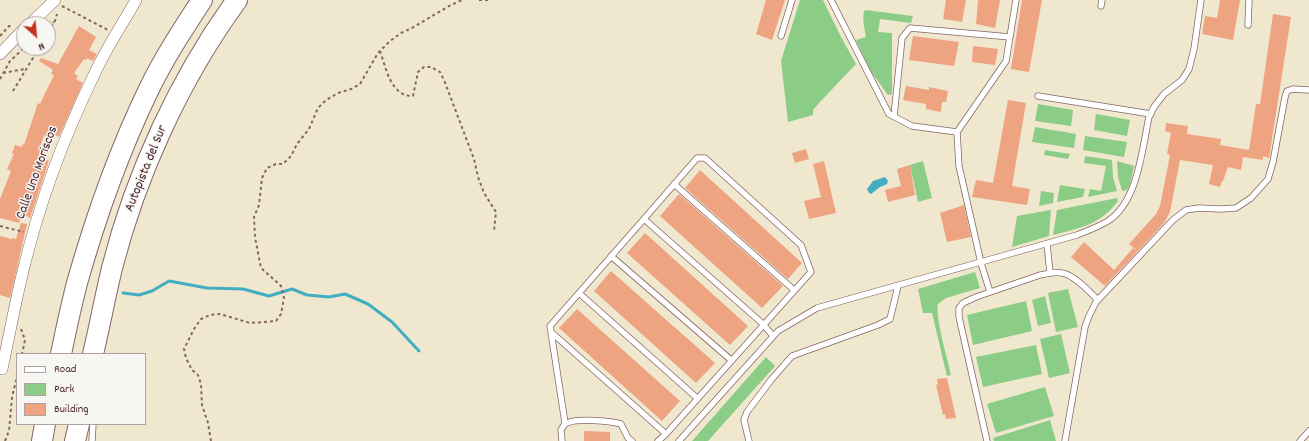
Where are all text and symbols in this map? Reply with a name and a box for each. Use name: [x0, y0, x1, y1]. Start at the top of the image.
north arrow: [16, 16, 56, 56]
text: N: [35, 37, 47, 54]
street label: Autopista del Sur: [122, 123, 172, 215]
street label: Calle Uno Moriscos: [13, 124, 63, 222]
legend: [16, 353, 146, 425]
text: Road: [54, 361, 76, 378]
text: Park: [54, 381, 74, 398]
text: Building: [54, 401, 89, 418]

